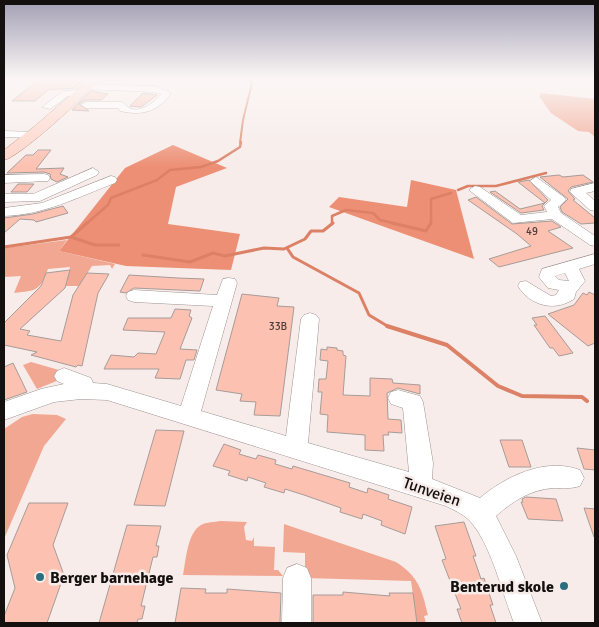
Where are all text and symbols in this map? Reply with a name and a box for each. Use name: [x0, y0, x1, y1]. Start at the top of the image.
house number: 49: [526, 225, 538, 238]
house number: 33B: [269, 320, 288, 333]
street label: Tunveien: [400, 473, 463, 511]
place label: Berger barnehage: [50, 568, 174, 588]
marker: Berger barnehage: [34, 571, 46, 583]
place label: Benterud skole: [450, 577, 554, 597]
marker: Benterud skole: [558, 580, 570, 592]

